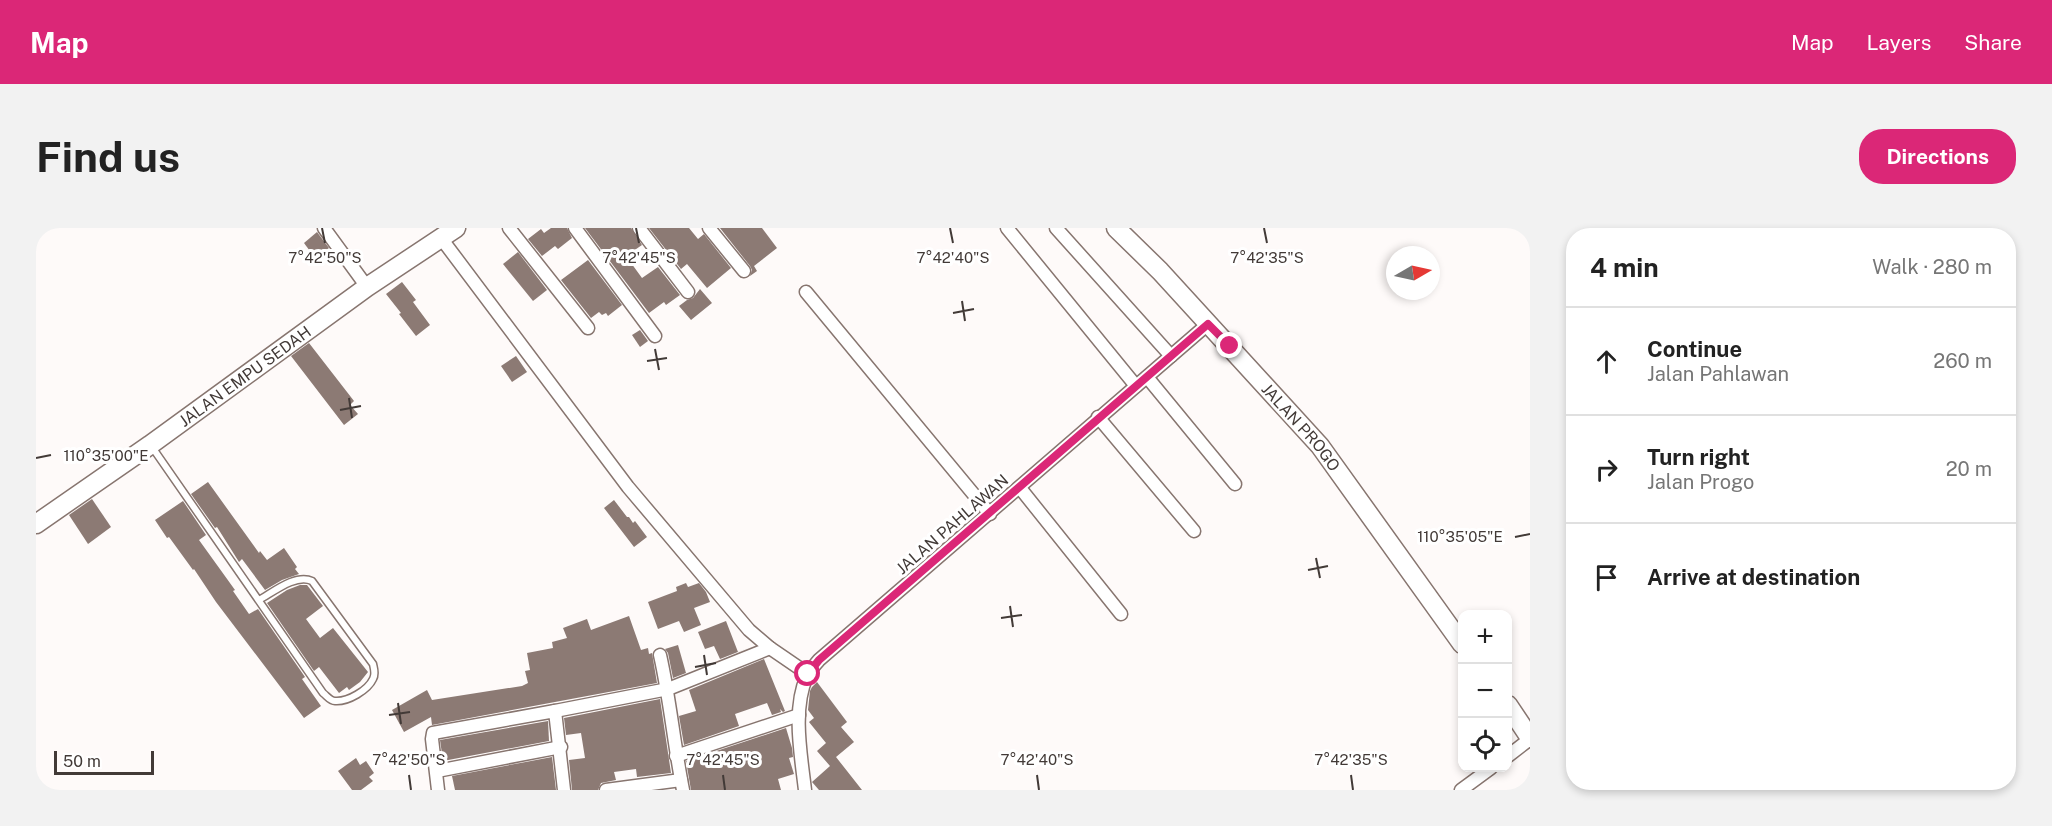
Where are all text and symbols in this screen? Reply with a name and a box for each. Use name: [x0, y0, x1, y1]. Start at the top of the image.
text: Map: [30, 26, 89, 59]
text: Map: [1791, 30, 1834, 55]
text: Layers: [1867, 30, 1931, 55]
text: Share: [1964, 30, 2022, 55]
button: Directions: [1859, 129, 2016, 184]
text: Find us: [36, 132, 180, 181]
north arrow: [1386, 246, 1440, 300]
text: 7°42'50"S: [288, 249, 362, 266]
text: 7°42'45"S: [602, 249, 676, 266]
text: 7°42'40"S: [916, 249, 990, 266]
text: 7°42'35"S: [1230, 249, 1304, 266]
text: 4 min: [1590, 252, 1659, 283]
text: Walk · 280 m: [1872, 255, 1992, 279]
street label: JALAN EMPU SEDAH: [176, 322, 315, 431]
route end: [1216, 332, 1242, 358]
text: Continue: [1647, 336, 1742, 362]
icon: ahead: [1590, 345, 1623, 378]
text: 260 m: [1933, 349, 1992, 373]
text: Jalan Pahlawan: [1647, 362, 1789, 386]
street label: JALAN PROGO: [1258, 380, 1344, 475]
text: Turn right: [1647, 444, 1750, 470]
text: 110°35'00"E: [63, 447, 149, 464]
icon: right: [1590, 453, 1623, 486]
text: 20 m: [1946, 457, 1992, 481]
street label: JALAN PAHLAWAN: [892, 470, 1012, 578]
text: Jalan Progo: [1647, 470, 1754, 494]
text: 110°35'05"E: [1417, 528, 1503, 545]
icon: arrive: [1590, 561, 1623, 594]
text: Arrive at destination: [1647, 564, 1860, 590]
map controls: [1458, 610, 1512, 772]
button: +: [1458, 610, 1512, 664]
route start: [794, 660, 820, 686]
button: −: [1458, 664, 1512, 718]
button: locate: [1458, 718, 1512, 772]
scale bar: [54, 748, 154, 776]
text: 7°42'50"S: [372, 751, 446, 768]
text: 7°42'45"S: [686, 751, 760, 768]
text: 7°42'40"S: [1000, 751, 1074, 768]
text: 7°42'35"S: [1314, 751, 1388, 768]
text: 50 m: [63, 752, 101, 771]

